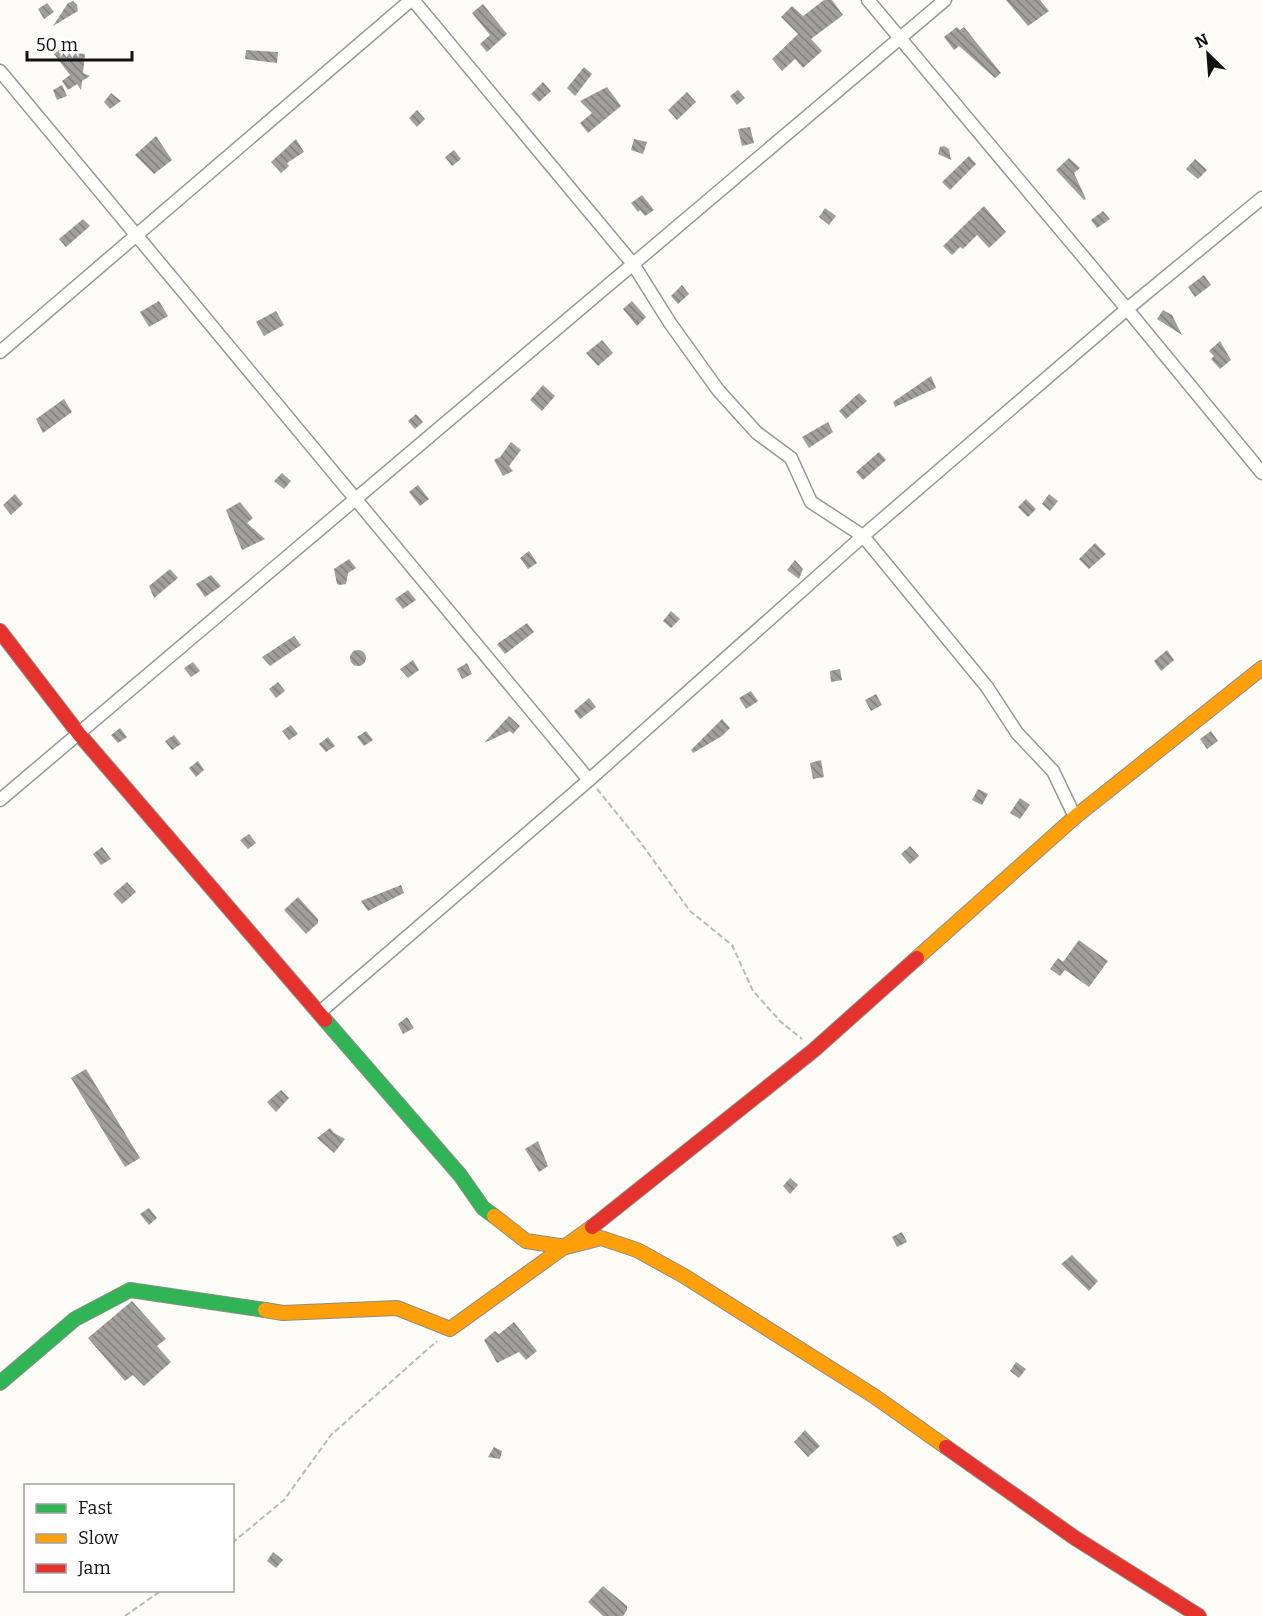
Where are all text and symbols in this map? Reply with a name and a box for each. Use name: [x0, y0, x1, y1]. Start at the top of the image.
scale bar: [27, 24, 132, 62]
north arrow: [1178, 24, 1238, 84]
text: N: [1192, 30, 1211, 52]
text: 50 m: [36, 34, 78, 56]
legend: [24, 1484, 234, 1592]
text: Fast: [78, 1497, 113, 1519]
text: Slow: [78, 1527, 119, 1549]
text: Jam: [77, 1557, 111, 1579]

